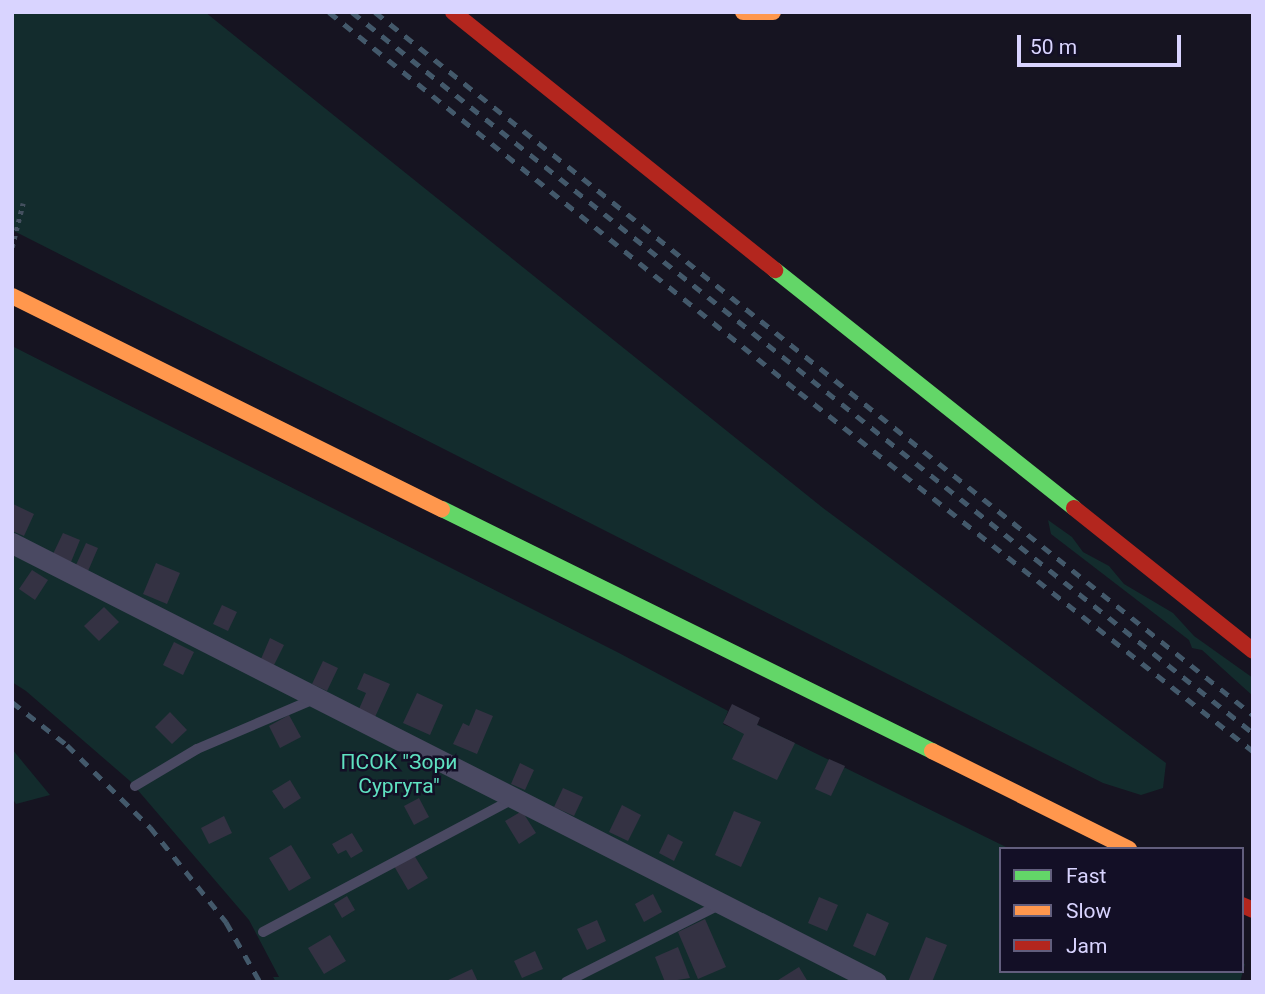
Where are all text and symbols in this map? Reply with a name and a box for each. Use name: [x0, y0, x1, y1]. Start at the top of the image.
scale bar: [1020, 21, 1184, 65]
text: 50 m: [1030, 35, 1077, 59]
park label: ПСОК "Зори Сургута": [341, 749, 457, 799]
legend: [999, 847, 1244, 973]
text: Fast: [1066, 864, 1106, 888]
text: Slow: [1066, 899, 1111, 923]
text: Jam: [1066, 934, 1107, 958]

